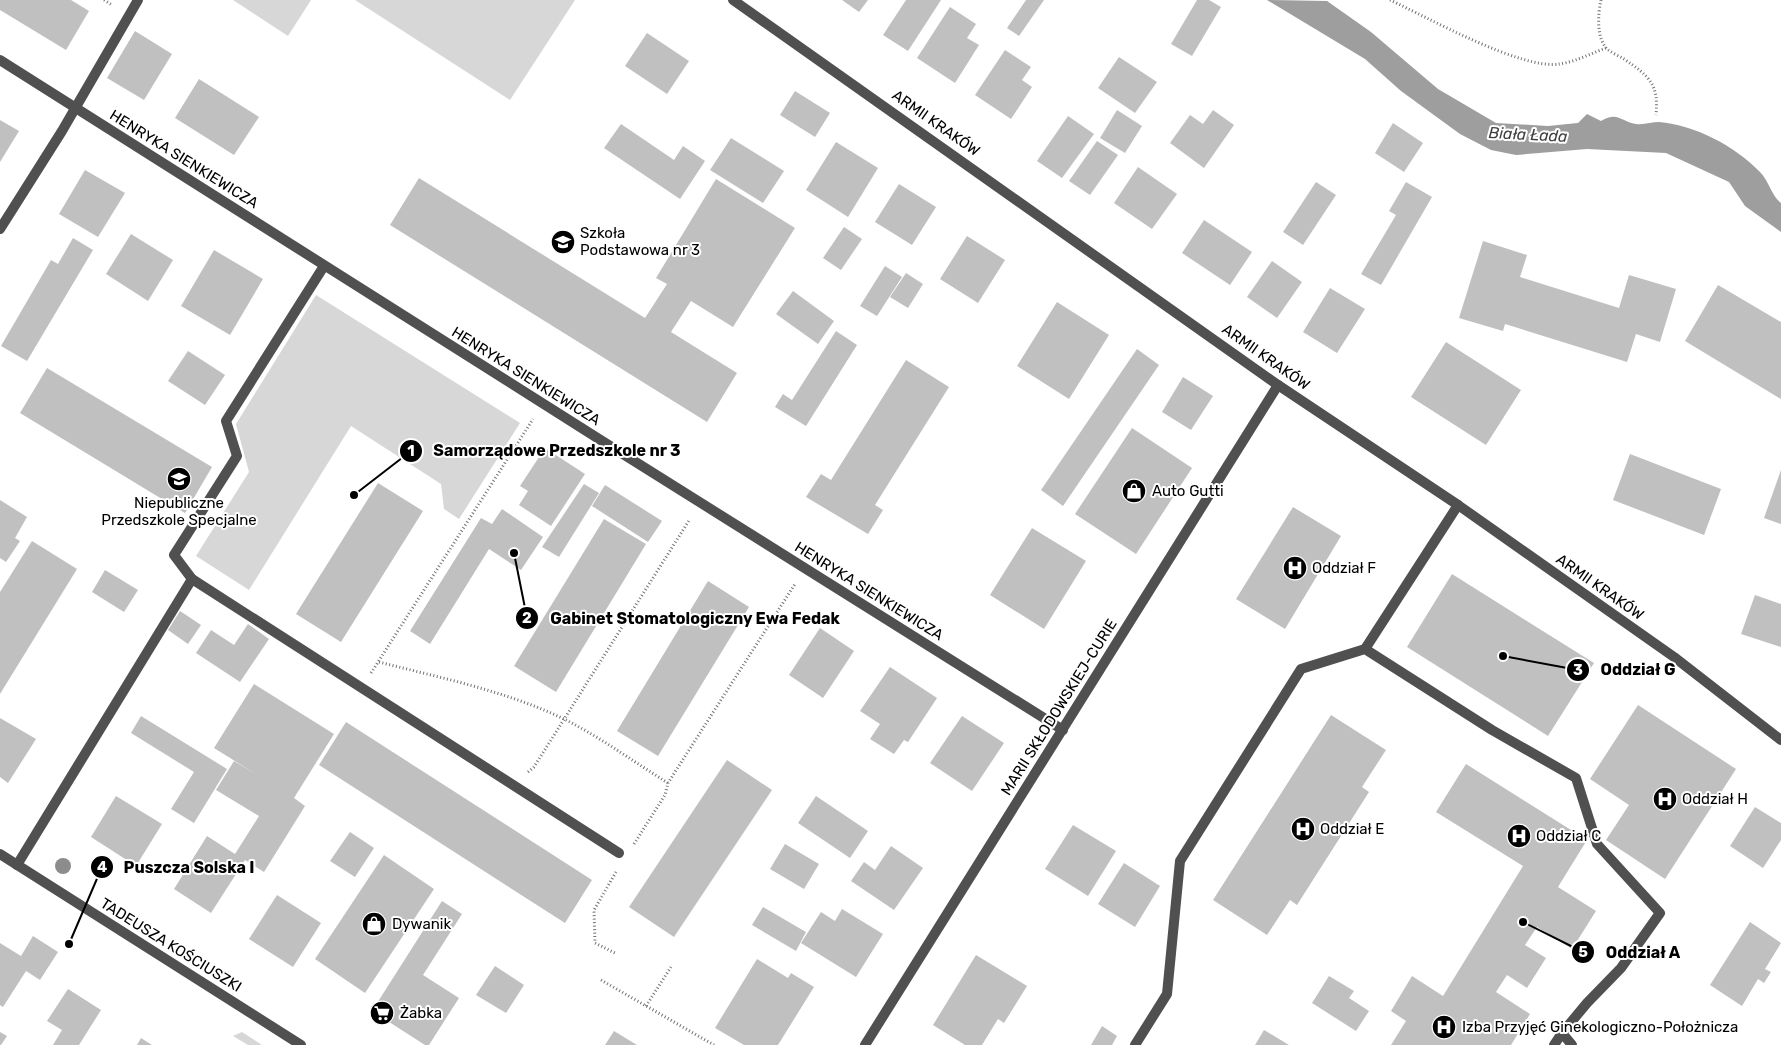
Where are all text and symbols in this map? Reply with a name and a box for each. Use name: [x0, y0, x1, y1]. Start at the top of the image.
street label: ARMII KRAKÓW: [889, 86, 983, 160]
street label: HENRYKA SIENKIEWICZA: [106, 106, 262, 212]
water label: Biała Łada: [1488, 123, 1568, 146]
place label: Szkoła Podstawowa nr 3: [580, 224, 700, 259]
school or university icon: Szkoła Podstawowa nr 3: [550, 229, 576, 255]
street label: ARMII KRAKÓW: [1219, 320, 1313, 394]
street label: HENRYKA SIENKIEWICZA: [448, 323, 604, 429]
callout: Samorządowe Przedszkole nr 3: [398, 435, 691, 466]
text: Samorządowe Przedszkole nr 3: [433, 441, 681, 460]
text: 1: [407, 442, 415, 460]
school or university icon: Niepubliczne Przedszkole Specjalne: [166, 466, 192, 492]
shop icon: Auto Gutti: [1121, 478, 1147, 504]
place label: Auto Gutti: [1152, 482, 1224, 500]
place label: Niepubliczne Przedszkole Specjalne: [101, 494, 257, 529]
street label: HENRYKA SIENKIEWICZA: [791, 538, 947, 644]
street label: ARMII KRAKÓW: [1553, 550, 1647, 624]
hospital icon: Oddział F: [1282, 555, 1308, 581]
place label: Oddział F: [1312, 559, 1376, 577]
callout: Gabinet Stomatologiczny Ewa Fedak: [515, 602, 850, 633]
text: 2: [522, 609, 532, 627]
text: Gabinet Stomatologiczny Ewa Fedak: [550, 609, 840, 628]
street label: MARII SKŁODOWSKIEJ-CURIE: [997, 616, 1121, 798]
callout: Oddział G: [1565, 654, 1685, 685]
text: Oddział G: [1601, 660, 1675, 679]
text: 3: [1573, 661, 1583, 679]
hospital icon: Oddział H: [1652, 786, 1678, 812]
place label: Oddział H: [1682, 790, 1748, 808]
hospital icon: Oddział E: [1290, 816, 1316, 842]
place label: Oddział E: [1320, 820, 1384, 838]
hospital icon: Oddział C: [1506, 823, 1532, 849]
place label: Oddział C: [1536, 827, 1601, 845]
callout: Puszcza Solska I: [89, 852, 265, 883]
text: 4: [97, 858, 107, 876]
text: Puszcza Solska I: [124, 858, 254, 877]
street label: TADEUSZA KOŚCIUSZKI: [97, 894, 245, 996]
shop icon: Dywanik: [361, 911, 387, 937]
place label: Dywanik: [392, 915, 451, 933]
callout: Oddział A: [1571, 937, 1690, 968]
text: 5: [1578, 943, 1588, 961]
text: Oddział A: [1606, 943, 1681, 962]
supermarket icon: Żabka: [369, 1000, 395, 1026]
place label: Żabka: [400, 1004, 442, 1022]
hospital icon: Izba Przyjęć Ginekologiczno-Położnicza: [1431, 1014, 1457, 1040]
place label: Izba Przyjęć Ginekologiczno-Położnicza: [1462, 1018, 1738, 1036]

